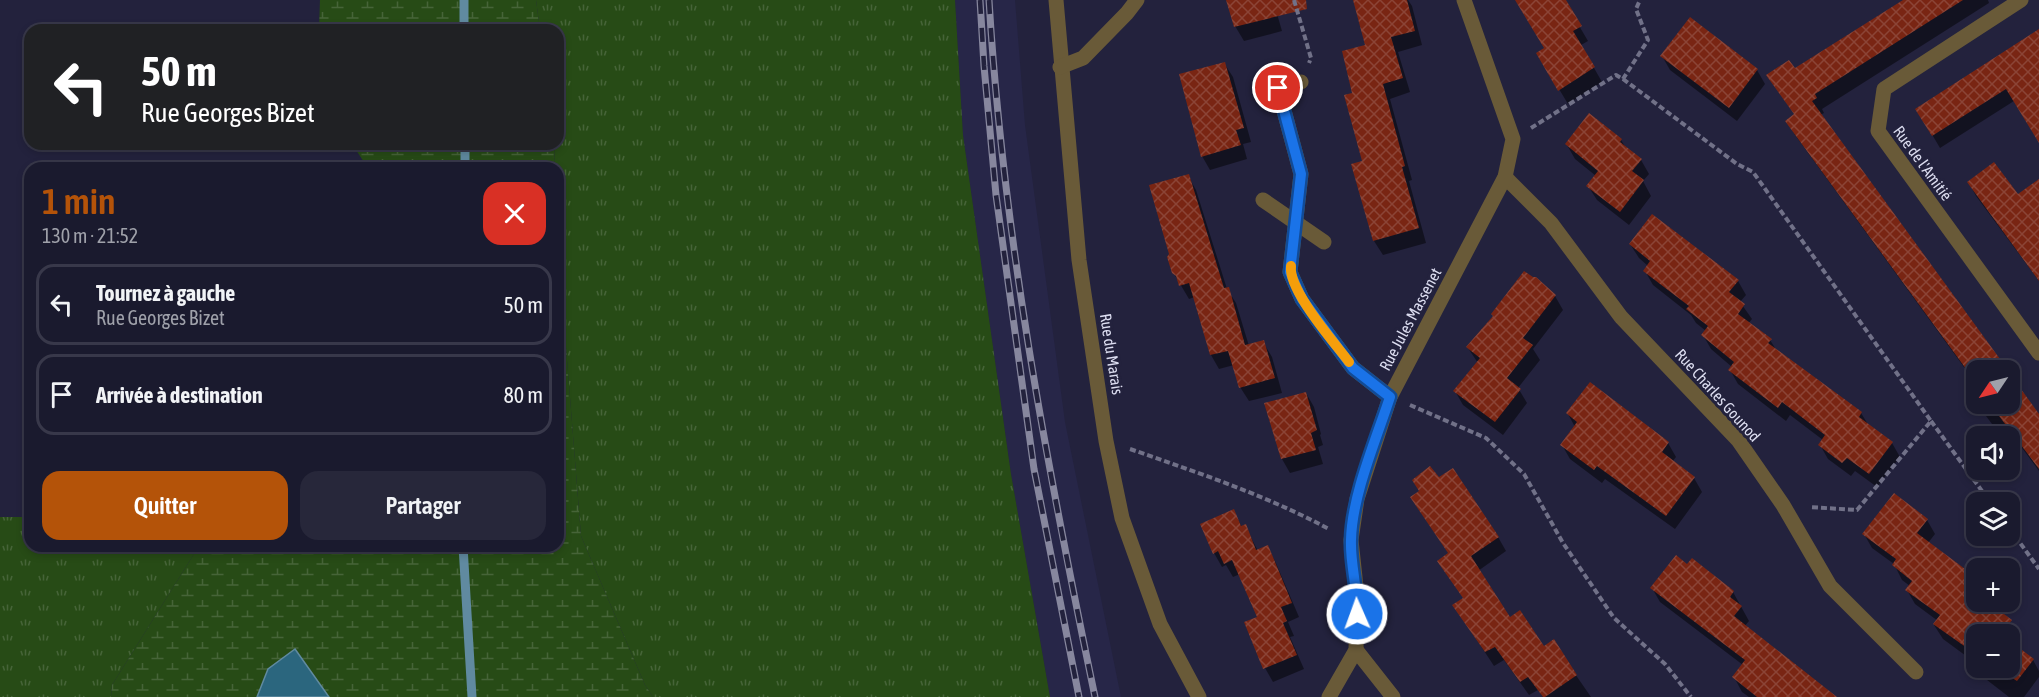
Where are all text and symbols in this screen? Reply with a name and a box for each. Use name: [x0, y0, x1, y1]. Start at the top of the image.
text: 50 m: [141, 47, 216, 95]
icon: left: [42, 48, 120, 126]
pin: [1252, 62, 1303, 113]
icon: arrive: [1261, 71, 1294, 104]
text: Rue Georges Bizet: [141, 97, 315, 128]
street label: Rue de l'Amitié: [1890, 122, 1956, 204]
text: 1 min: [42, 180, 116, 222]
button: close: [483, 182, 546, 245]
text: 130 m · 21:52: [42, 224, 138, 247]
street label: Rue Jules Massenet: [1375, 264, 1445, 373]
text: Tournez à gauche: [96, 280, 235, 306]
icon: left: [45, 288, 78, 321]
text: 50 m: [503, 292, 543, 318]
text: Rue Georges Bizet: [96, 306, 225, 329]
street label: Rue du Marais: [1097, 312, 1127, 396]
street label: Rue Charles Gounod: [1672, 345, 1764, 445]
north arrow: [1966, 360, 2020, 414]
map controls: [1966, 360, 2020, 678]
icon: arrive: [45, 378, 78, 411]
text: Arrivée à destination: [96, 382, 263, 408]
text: 80 m: [503, 382, 543, 408]
button: sound: [1966, 426, 2020, 480]
button: Quitter: [42, 471, 288, 540]
button: Partager: [300, 471, 546, 540]
button: layers: [1966, 492, 2020, 546]
button: +: [1966, 558, 2020, 612]
position arrow: [1325, 582, 1389, 646]
button: −: [1966, 624, 2020, 678]

